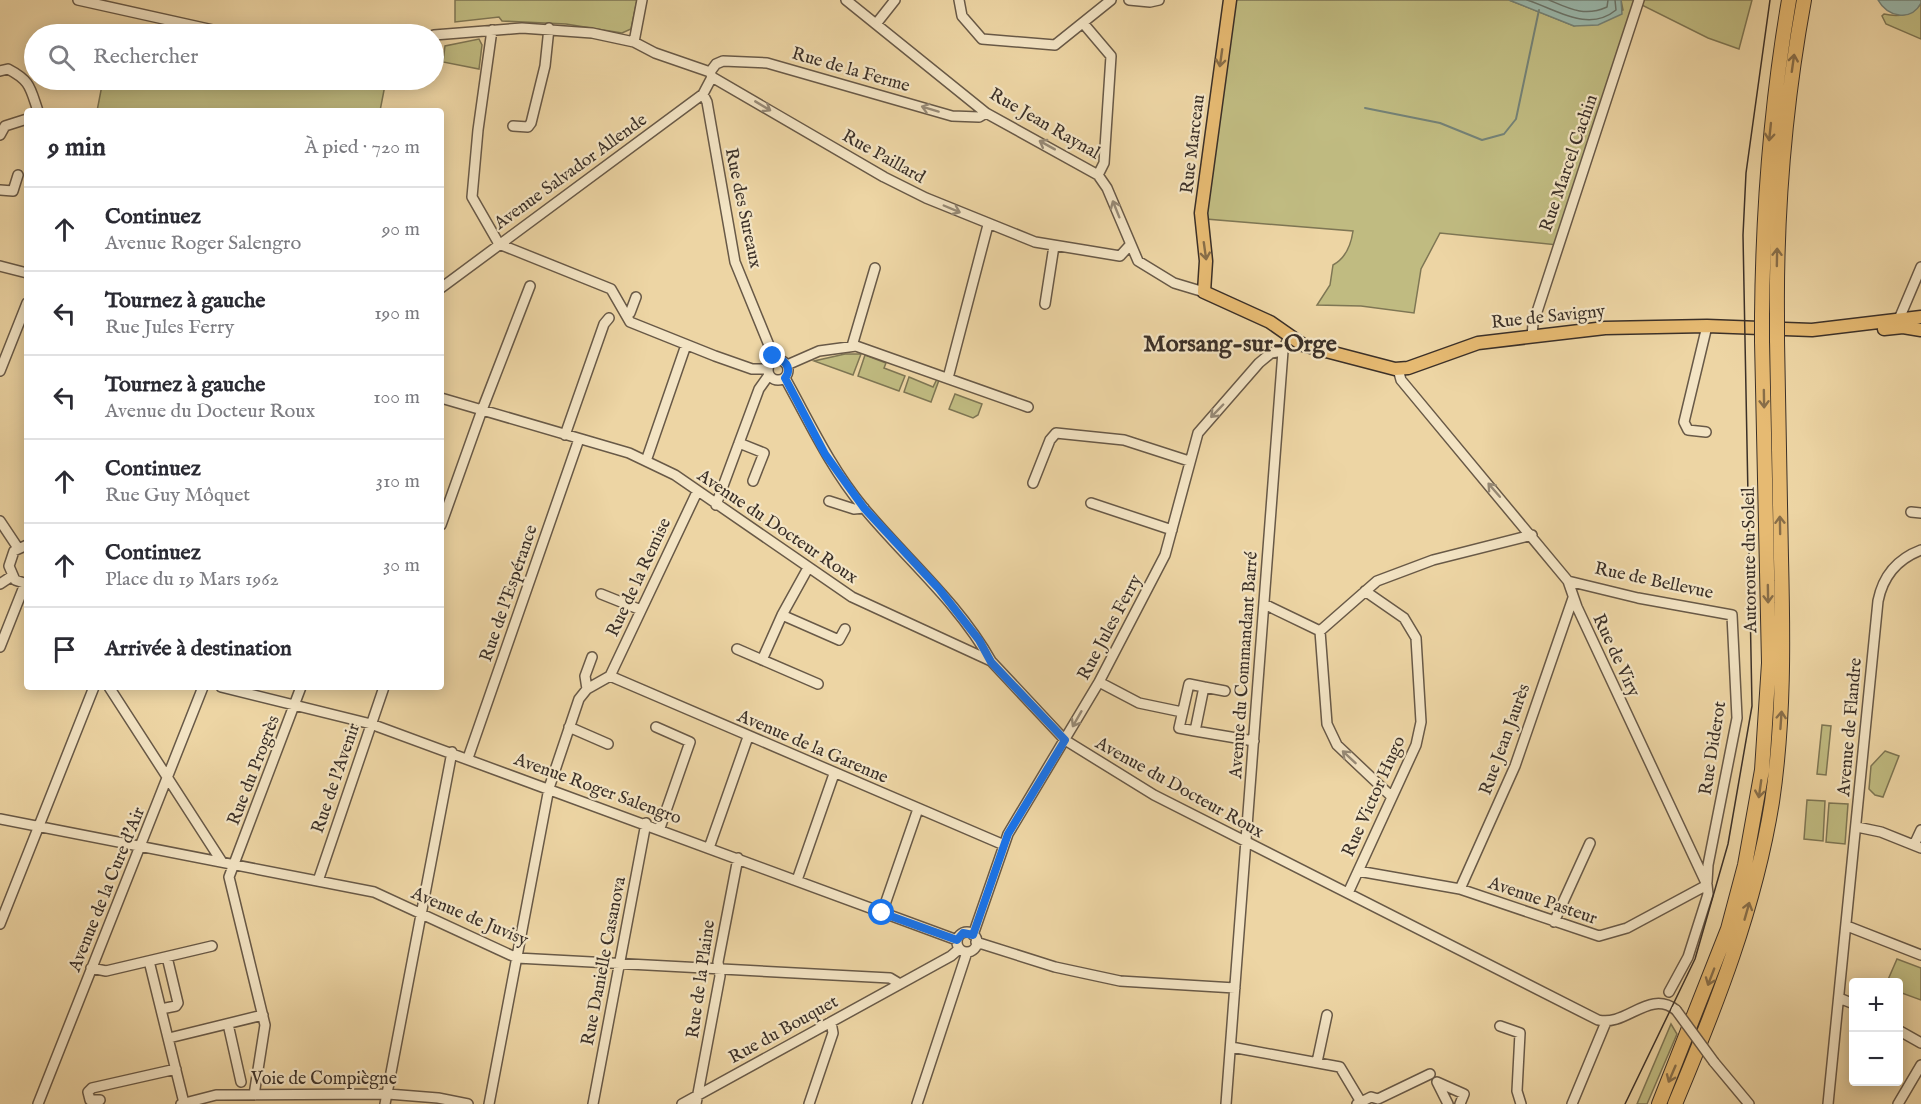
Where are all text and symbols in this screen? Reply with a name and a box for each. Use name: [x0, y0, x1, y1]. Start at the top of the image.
search box: [24, 24, 444, 90]
icon: search: [45, 41, 78, 74]
text: Rechercher: [93, 43, 198, 71]
street label: Rue de la Ferme: [789, 43, 912, 98]
one-way arrow: [1216, 48, 1227, 67]
one-way arrow: [1787, 53, 1798, 73]
street label: Rue Jean Raynal: [985, 83, 1104, 165]
street label: Rue Marcel Cachin: [1535, 91, 1604, 235]
street label: Rue Marceau: [1176, 93, 1211, 195]
one-way arrow: [754, 100, 771, 112]
one-way arrow: [921, 103, 940, 114]
street label: Avenue Salvador Allende: [489, 109, 652, 236]
one-way arrow: [1764, 121, 1775, 141]
street label: Rue Paillard: [838, 125, 929, 190]
text: 9 min: [48, 131, 106, 164]
text: À pied · 720 m: [305, 135, 420, 160]
one-way arrow: [1039, 139, 1056, 151]
street label: Rue des Sureaux: [719, 146, 767, 271]
one-way arrow: [1110, 200, 1121, 219]
text: Continuez: [105, 203, 201, 231]
one-way arrow: [942, 204, 960, 216]
icon: ahead: [48, 213, 81, 246]
text: 90 m: [382, 217, 420, 242]
text: Avenue Roger Salengro: [105, 231, 301, 256]
one-way arrow: [1199, 241, 1210, 261]
one-way arrow: [1771, 247, 1782, 267]
text: Tournez à gauche: [105, 287, 265, 315]
icon: left: [48, 297, 81, 330]
street label: Rue de Savigny: [1490, 300, 1606, 335]
text: 190 m: [374, 301, 420, 326]
text: Rue Jules Ferry: [105, 315, 234, 340]
district label: Morsang-sur-Orge: [1143, 329, 1337, 360]
route end: [759, 342, 785, 368]
text: Tournez à gauche: [105, 371, 265, 399]
icon: left: [48, 381, 81, 414]
text: 100 m: [373, 385, 420, 410]
one-way arrow: [1758, 389, 1769, 409]
text: Avenue du Docteur Roux: [105, 399, 315, 424]
one-way arrow: [1210, 403, 1224, 418]
text: Continuez: [105, 455, 201, 483]
street label: Avenue du Docteur Roux: [691, 464, 862, 590]
icon: ahead: [48, 465, 81, 498]
text: 310 m: [376, 469, 420, 494]
text: Rue Guy Môquet: [105, 483, 250, 508]
one-way arrow: [1487, 483, 1501, 498]
street label: Autoroute du Soleil: [1738, 487, 1763, 634]
street label: Rue de la Remise: [602, 514, 677, 641]
one-way arrow: [1775, 515, 1786, 535]
street label: Rue de l'Espérance: [475, 522, 544, 665]
text: Continuez: [105, 539, 201, 567]
icon: ahead: [48, 549, 81, 582]
street label: Avenue du Commandant Barré: [1225, 551, 1264, 780]
text: 30 m: [383, 553, 420, 578]
street label: Rue de Bellevue: [1592, 558, 1715, 605]
text: Place du 19 Mars 1962: [105, 567, 279, 592]
street label: Rue Jules Ferry: [1073, 571, 1148, 684]
one-way arrow: [1763, 584, 1774, 604]
street label: Rue de Viry: [1586, 610, 1645, 701]
icon: arrive: [48, 633, 81, 666]
text: Arrivée à destination: [105, 635, 292, 663]
street label: Avenue de Flandre: [1833, 657, 1868, 798]
street label: Rue Jean Jaurès: [1475, 681, 1536, 798]
street label: Rue Diderot: [1695, 700, 1732, 797]
street label: Avenue de la Garenne: [733, 705, 891, 790]
one-way arrow: [1071, 710, 1083, 727]
one-way arrow: [1776, 710, 1787, 730]
street label: Rue du Progrès: [223, 712, 286, 829]
street label: Rue de l'Avenir: [307, 720, 366, 837]
street label: Avenue du Docteur Roux: [1090, 732, 1268, 844]
street label: Rue Victor Hugo: [1337, 732, 1411, 861]
street label: Avenue Roger Salengro: [510, 748, 685, 831]
one-way arrow: [1342, 750, 1357, 764]
one-way arrow: [1754, 778, 1765, 798]
street label: Avenue de la Cure d'Air: [63, 803, 151, 976]
street label: Avenue Pasteur: [1484, 872, 1600, 931]
street label: Rue Danielle Casanova: [577, 875, 632, 1048]
street label: Avenue de Juvisy: [407, 882, 532, 952]
route start: [868, 899, 894, 925]
one-way arrow: [1742, 902, 1754, 921]
street label: Rue de la Plaine: [682, 919, 721, 1040]
one-way arrow: [1705, 967, 1716, 986]
map controls: [1849, 978, 1903, 1086]
button: +: [1849, 978, 1903, 1032]
street label: Rue du Bouquet: [725, 991, 842, 1070]
button: −: [1849, 1032, 1903, 1086]
one-way arrow: [1666, 1065, 1677, 1083]
street label: Voie de Compiègne: [250, 1068, 397, 1091]

